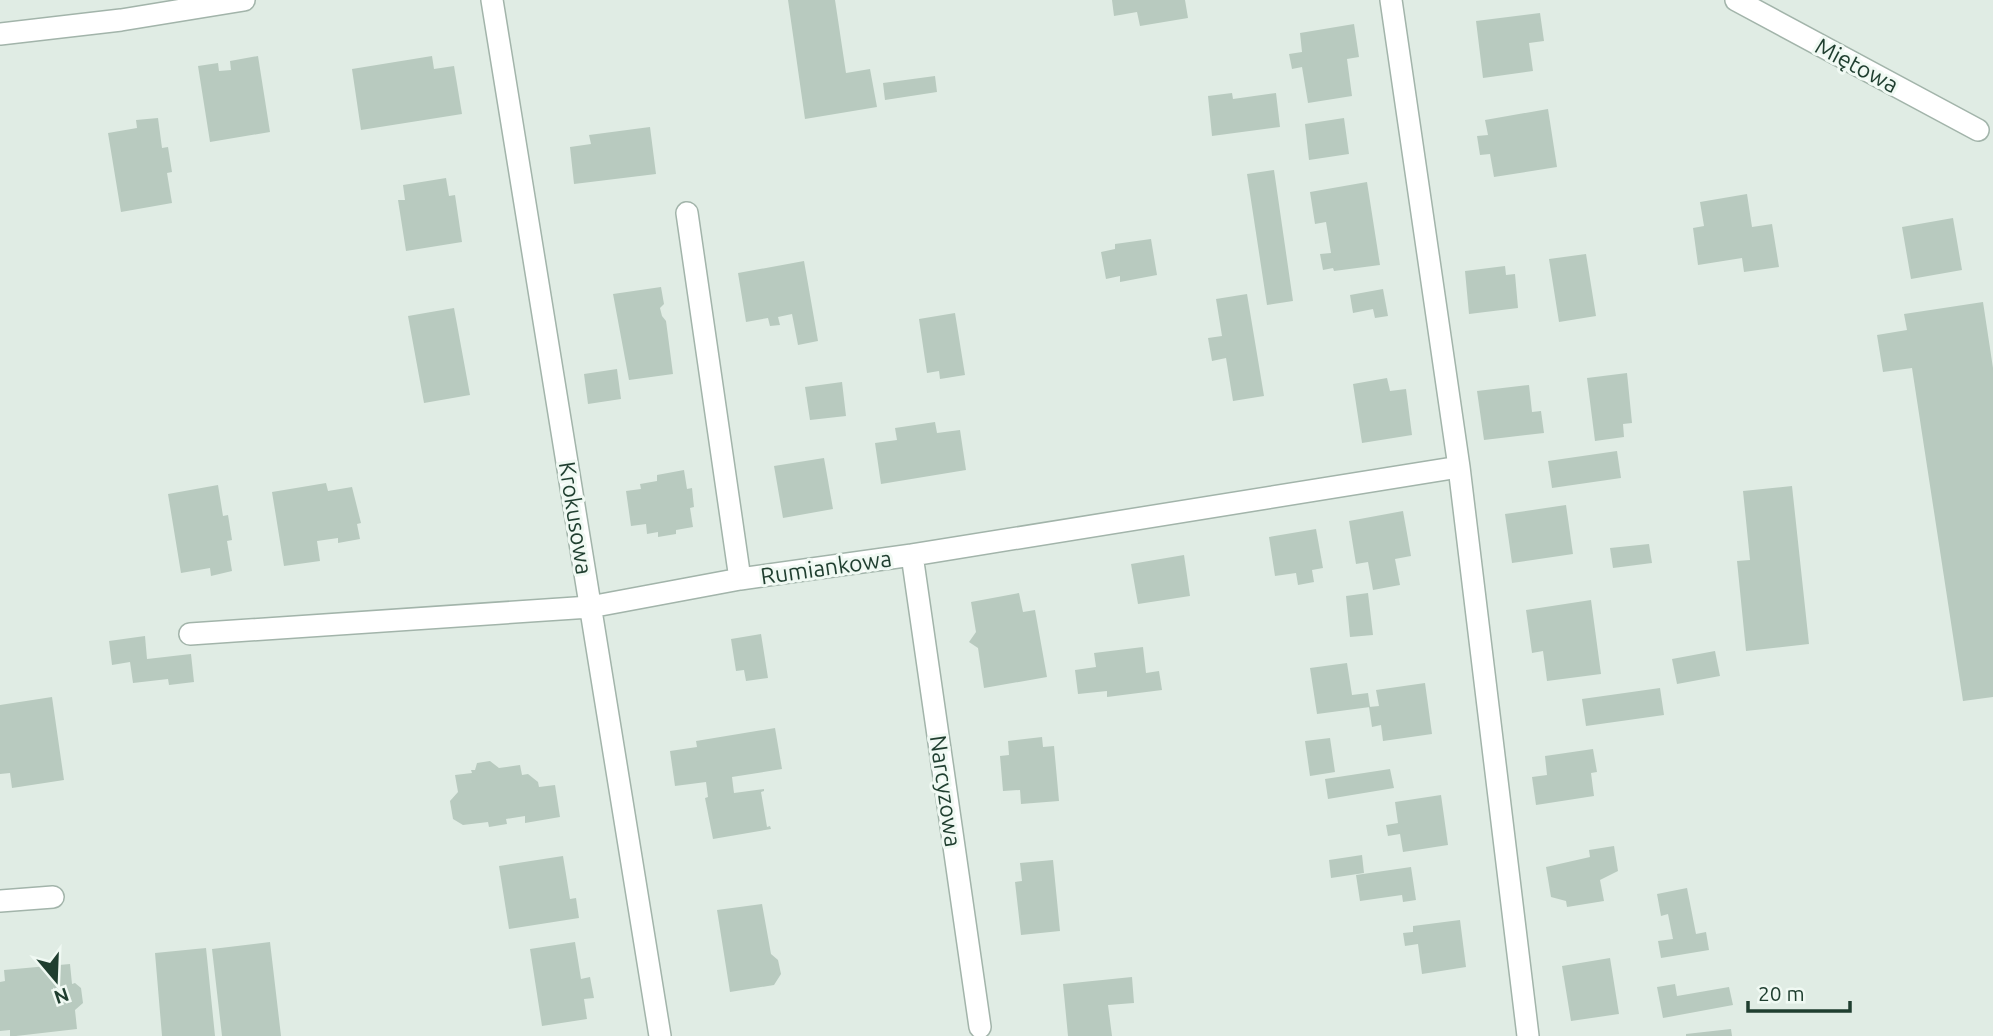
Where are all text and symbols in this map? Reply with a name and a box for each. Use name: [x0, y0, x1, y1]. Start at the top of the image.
street label: Miętowa: [1811, 33, 1903, 97]
street label: Krokusowa: [555, 460, 597, 576]
street label: Rumiankowa: [759, 545, 893, 589]
street label: Narcyzowa: [926, 734, 966, 848]
north arrow: [21, 945, 91, 1015]
scale bar: [1748, 970, 1850, 1014]
text: 20 m: [1758, 981, 1805, 1005]
text: N: [51, 983, 72, 1009]

